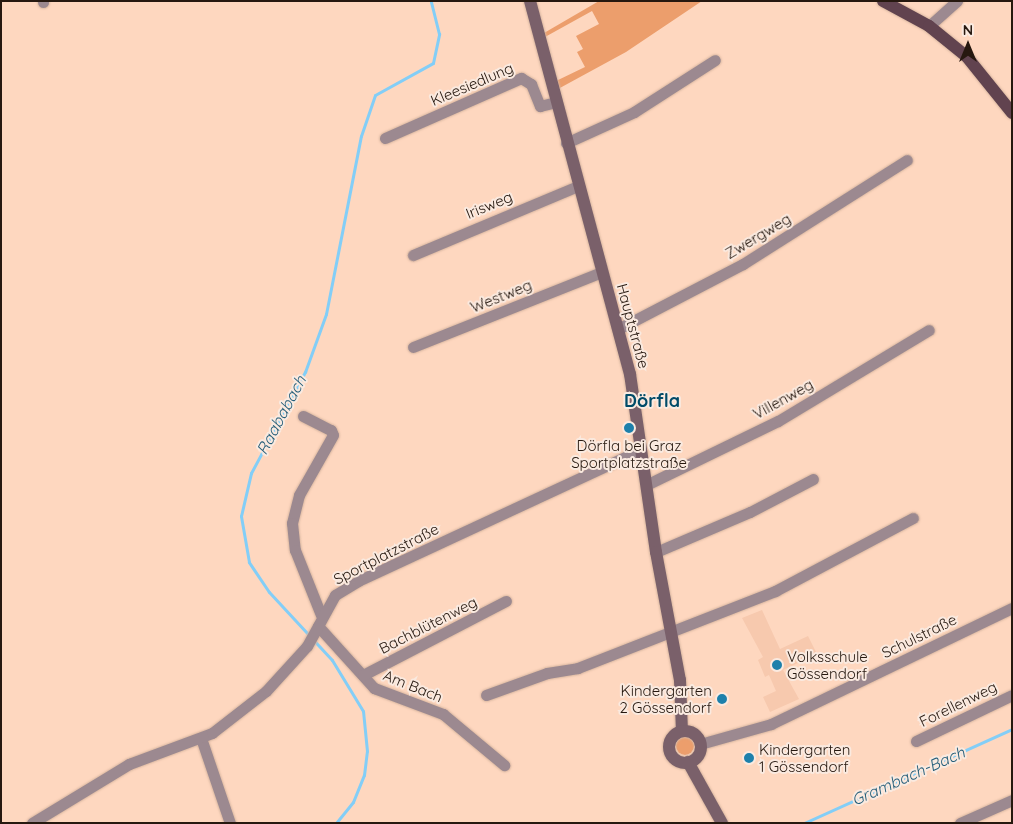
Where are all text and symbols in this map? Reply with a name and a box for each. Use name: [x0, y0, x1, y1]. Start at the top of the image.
north arrow: [943, 20, 993, 70]
text: N: [963, 21, 973, 39]
street label: Kleesiedlung: [428, 58, 516, 110]
street label: Irisweg: [463, 188, 515, 222]
street label: Zwergweg: [722, 209, 794, 263]
street label: Westweg: [468, 276, 534, 316]
street label: Hauptstraße: [613, 282, 653, 370]
water label: Raababach: [252, 372, 310, 458]
street label: Villenweg: [750, 375, 816, 423]
district label: Dörfla: [624, 390, 680, 412]
marker: Dörfla bei Graz Sportplatzstraße: [623, 422, 635, 434]
place label: Dörfla bei Graz Sportplatzstraße: [571, 436, 687, 471]
street label: Sportplatzstraße: [330, 520, 442, 588]
street label: Bachblütenweg: [376, 593, 480, 657]
street label: Schulstraße: [879, 610, 959, 662]
place label: Volksschule Gössendorf: [787, 647, 868, 682]
marker: Volksschule Gössendorf: [771, 659, 783, 671]
street label: Am Bach: [381, 666, 445, 706]
street label: Forellenweg: [916, 677, 1000, 731]
place label: Kindergarten 2 Gössendorf: [620, 681, 712, 716]
marker: Kindergarten 2 Gössendorf: [716, 693, 728, 705]
place label: Kindergarten 1 Gössendorf: [759, 740, 850, 775]
water label: Grambach-Bach: [848, 742, 968, 810]
marker: Kindergarten 1 Gössendorf: [743, 752, 755, 764]

